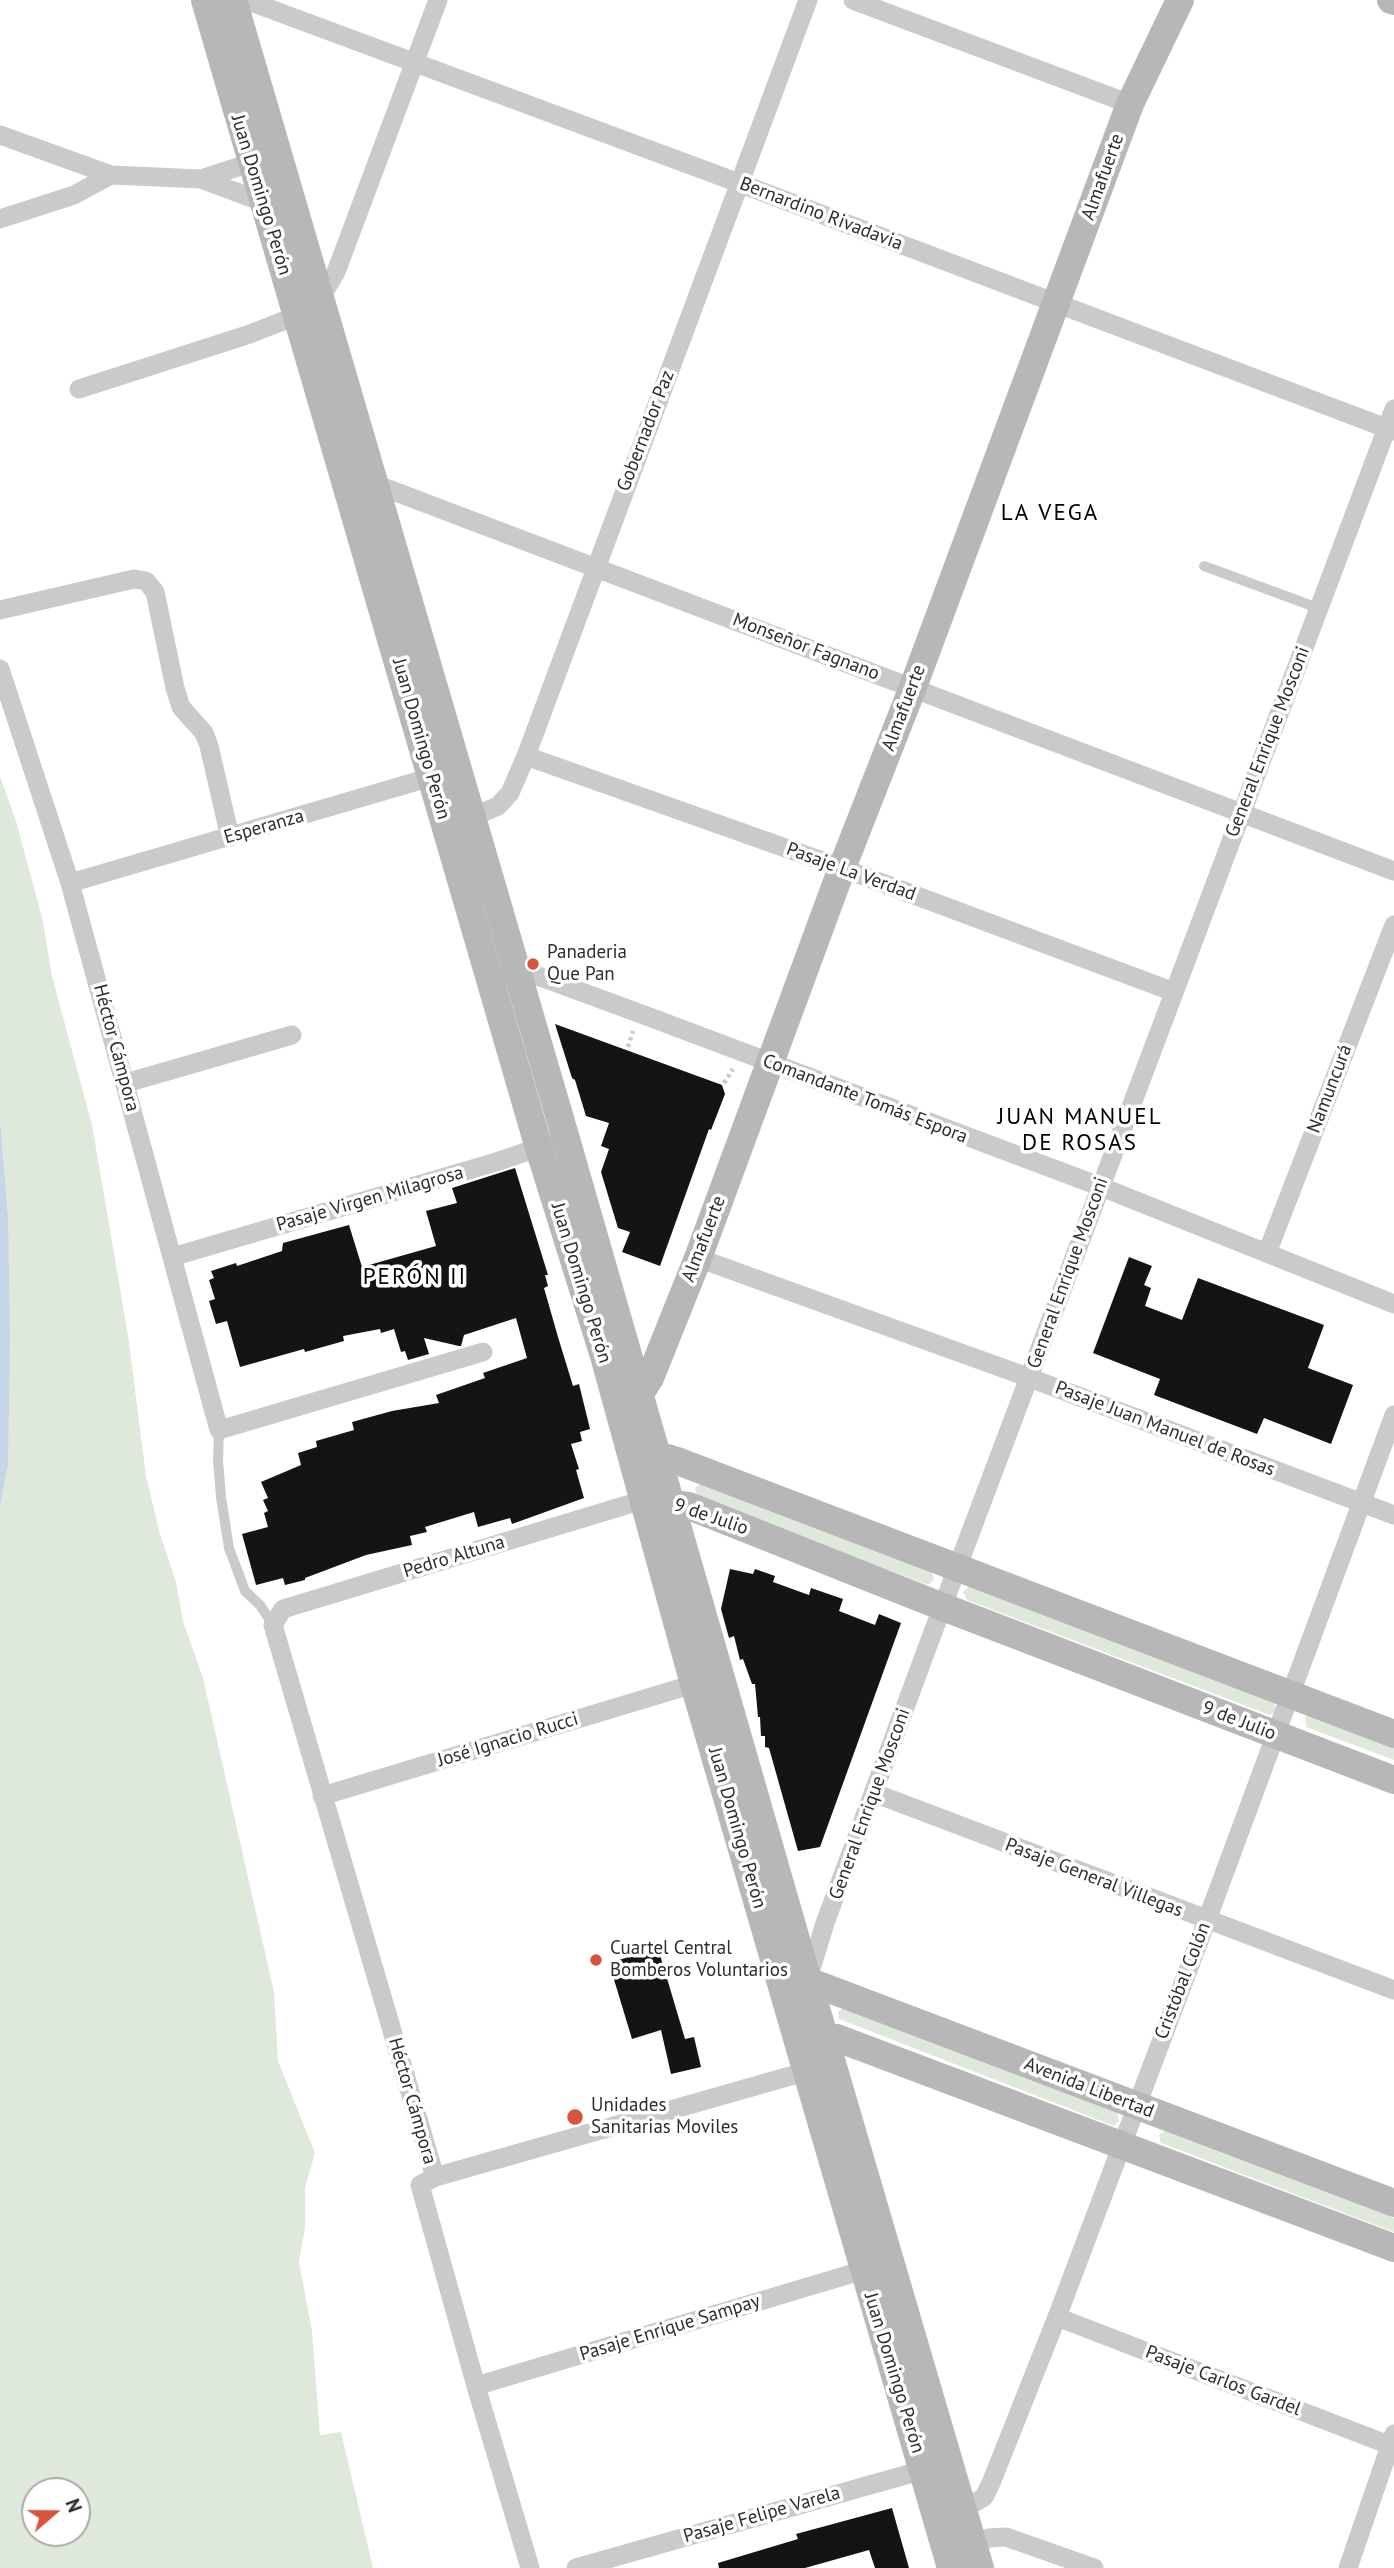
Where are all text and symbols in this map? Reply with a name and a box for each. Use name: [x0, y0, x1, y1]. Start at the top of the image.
street label: Juan Domingo Perón: [226, 112, 296, 278]
street label: Almafuerte: [1077, 131, 1129, 223]
street label: Bernardino Rivadavia: [736, 172, 906, 256]
street label: Gobernador Paz: [612, 367, 680, 495]
district label: LA VEGA: [1002, 499, 1098, 527]
street label: Monseñor Fagnano: [729, 609, 883, 685]
street label: General Enrique Mosconi: [1221, 644, 1315, 840]
street label: Juan Domingo Perón: [387, 656, 455, 822]
street label: Almafuerte: [877, 662, 931, 754]
street label: Esperanza: [221, 805, 307, 849]
street label: Pasaje La Verdad: [783, 838, 919, 906]
place label: Panaderia Que Pan: [547, 942, 627, 986]
marker: Panaderia Que Pan: [525, 956, 541, 972]
street label: Héctor Cámpora: [88, 982, 144, 1114]
street label: Namuncurá: [1303, 1042, 1357, 1136]
street label: Comandante Tomás Espora: [759, 1049, 971, 1149]
district label: JUAN MANUEL DE ROSAS: [999, 1103, 1161, 1157]
street label: Pasaje Virgen Milagrosa: [274, 1161, 466, 1237]
street label: General Enrique Mosconi: [1023, 1174, 1113, 1372]
street label: Almafuerte: [677, 1193, 731, 1285]
street label: Juan Domingo Perón: [546, 1200, 616, 1366]
district label: PERÓN II: [364, 1263, 466, 1291]
street label: Pasaje Juan Manuel de Rosas: [1052, 1377, 1278, 1481]
street label: 9 de Julio: [671, 1494, 751, 1540]
street label: Pedro Altuna: [401, 1531, 507, 1583]
street label: 9 de Julio: [1199, 1697, 1279, 1745]
street label: General Enrique Mosconi: [825, 1705, 915, 1903]
street label: José Ignacio Rucci: [435, 1708, 581, 1772]
street label: Juan Domingo Perón: [703, 1745, 771, 1911]
street label: Pasaje General Villegas: [1002, 1834, 1186, 1922]
street label: Cristóbal Colón: [1150, 1919, 1216, 2043]
place label: Cuartel Central Bomberos Voluntarios: [610, 1938, 788, 1982]
marker: Cuartel Central Bomberos Voluntarios: [588, 1952, 604, 1968]
street label: Héctor Cámpora: [383, 2035, 441, 2167]
street label: Avenida Libertad: [1021, 2053, 1157, 2123]
place label: Unidades Sanitarias Moviles: [591, 2095, 738, 2139]
marker: Unidades Sanitarias Moviles: [565, 2107, 585, 2127]
street label: Pasaje Enrique Sampay: [577, 2290, 763, 2366]
street label: Juan Domingo Perón: [859, 2290, 929, 2456]
street label: Pasaje Carlos Gardel: [1142, 2341, 1304, 2421]
north arrow: [21, 2477, 91, 2547]
street label: Pasaje Felipe Varela: [681, 2482, 843, 2548]
text: N: [60, 2496, 87, 2515]

